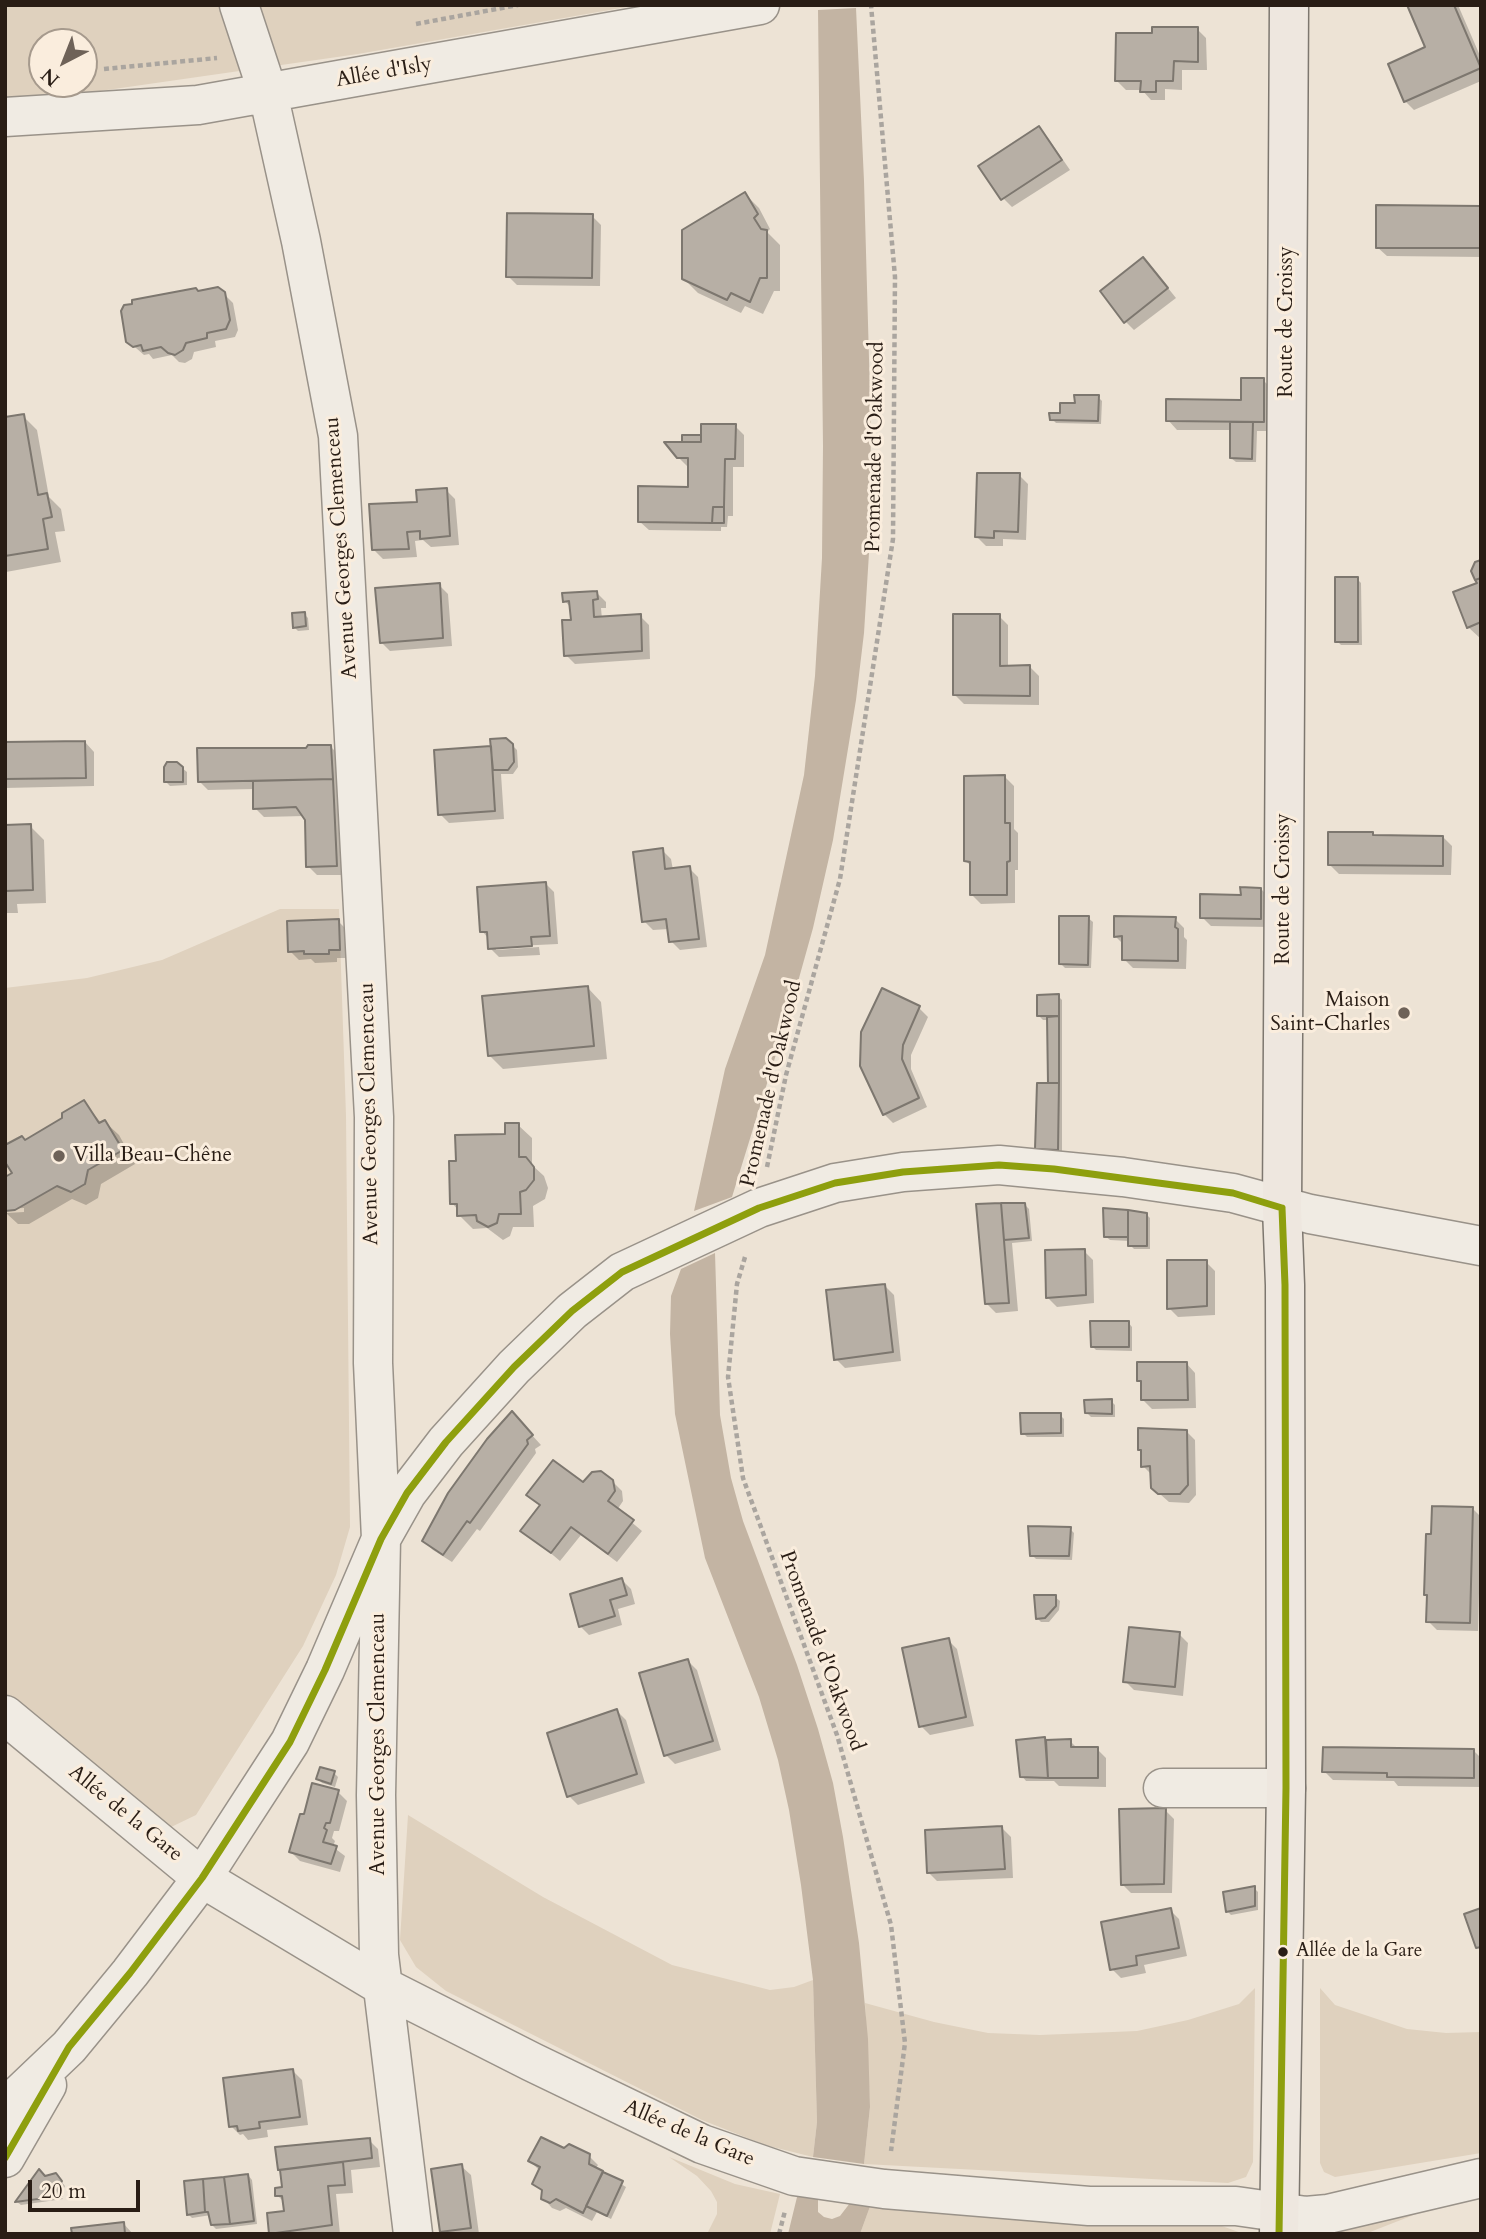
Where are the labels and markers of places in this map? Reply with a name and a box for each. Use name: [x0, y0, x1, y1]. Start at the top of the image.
place label: Maison Saint-Charles: [1270, 988, 1390, 1038]
marker: Maison Saint-Charles: [1396, 1005, 1412, 1021]
place label: Villa Beau-Chêne: [73, 1143, 232, 1169]
marker: Villa Beau-Chêne: [51, 1148, 67, 1164]
place label: Allée de la Gare: [1296, 1941, 1422, 1963]
marker: Allée de la Gare: [1276, 1945, 1290, 1959]

